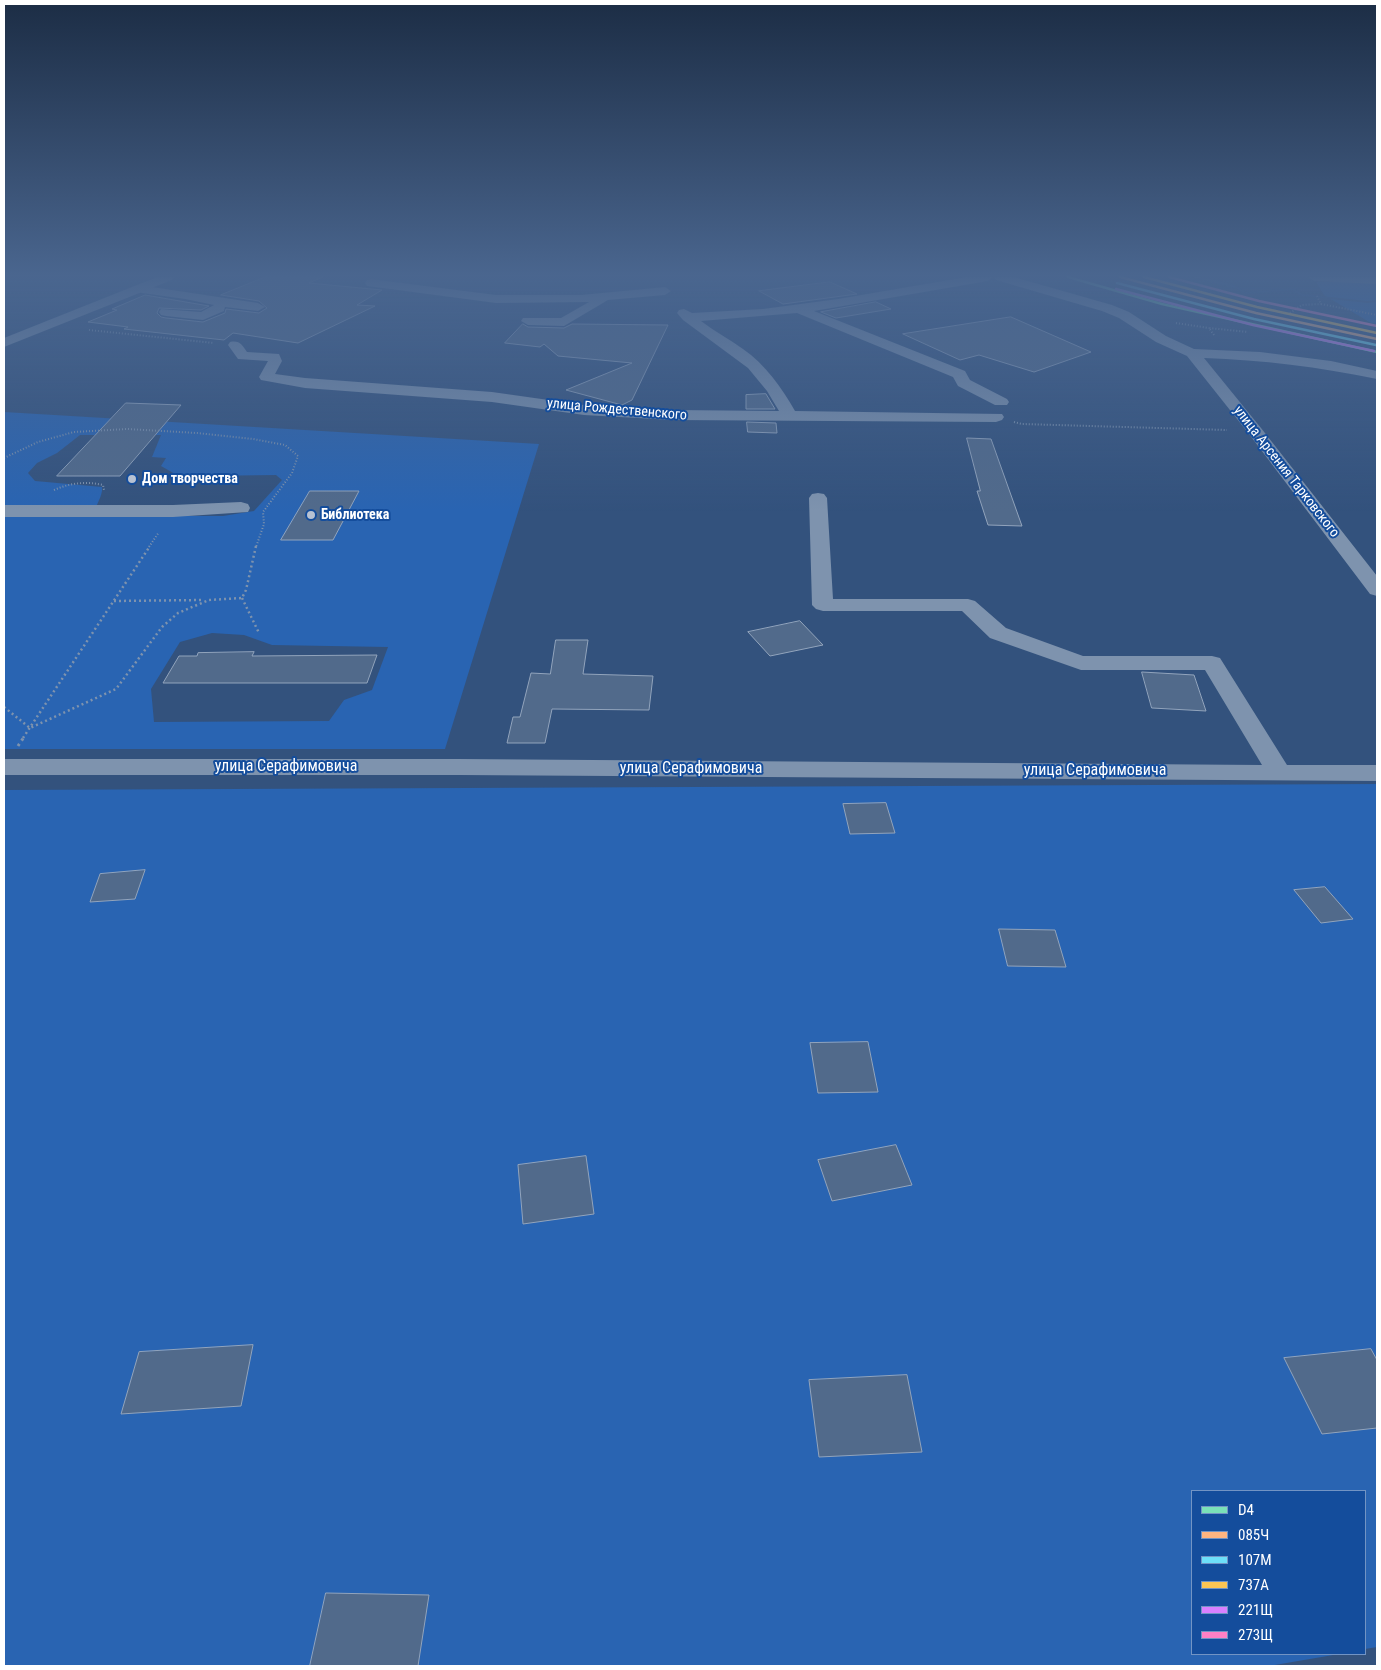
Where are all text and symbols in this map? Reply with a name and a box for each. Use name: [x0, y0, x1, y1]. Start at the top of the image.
street label: улица Рождественского: [546, 396, 688, 424]
street label: улица Арсения Тарковского: [1229, 403, 1343, 541]
place label: Дом творчества: [142, 471, 238, 487]
marker: Дом творчества: [126, 473, 138, 485]
place label: Библиотека: [321, 507, 389, 523]
marker: Библиотека: [305, 509, 317, 521]
street label: улица Серафимовича: [215, 757, 357, 777]
street label: улица Серафимовича: [620, 759, 762, 779]
street label: улица Серафимовича: [1024, 761, 1166, 781]
legend: [1191, 1490, 1366, 1655]
text: D4: [1238, 1501, 1254, 1519]
text: 085Ч: [1238, 1526, 1269, 1544]
text: 107М: [1238, 1551, 1272, 1569]
text: 737А: [1238, 1576, 1269, 1594]
text: 221Щ: [1238, 1601, 1273, 1619]
text: 273Щ: [1238, 1626, 1273, 1644]

